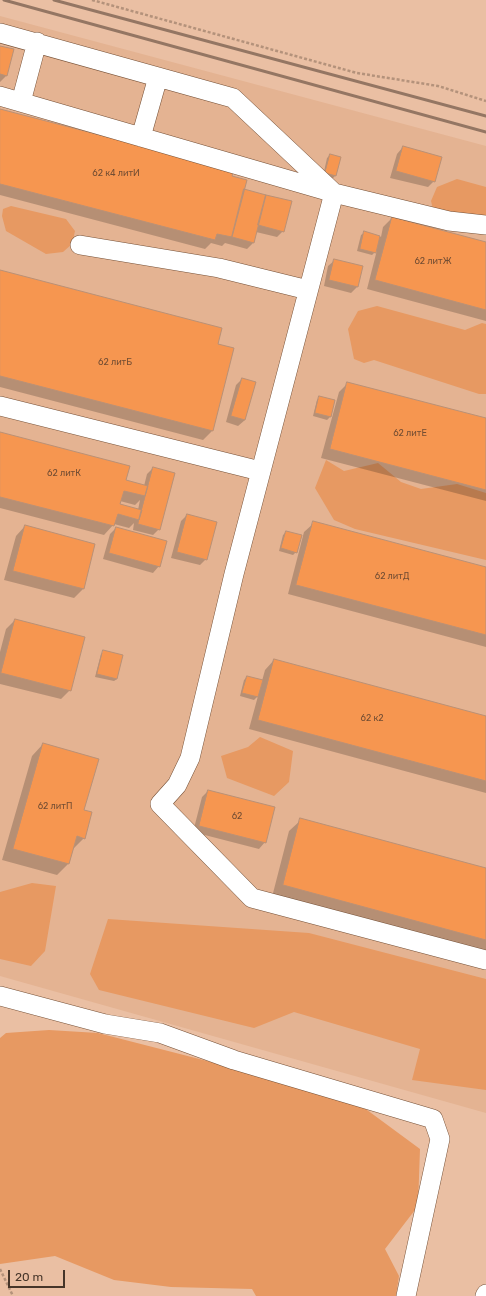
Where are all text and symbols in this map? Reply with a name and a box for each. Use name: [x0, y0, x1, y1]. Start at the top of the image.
house number: 62 к4 литИ: [92, 168, 140, 178]
house number: 62 литЖ: [414, 256, 452, 266]
house number: 62 литБ: [98, 357, 132, 367]
house number: 62 литЕ: [393, 428, 427, 438]
house number: 62 литК: [47, 468, 81, 478]
house number: 62 литД: [375, 571, 409, 581]
house number: 62 к2: [360, 713, 384, 723]
house number: 62 литП: [38, 801, 72, 811]
house number: 62: [232, 811, 242, 821]
scale bar: [10, 1262, 67, 1288]
text: 20 m: [15, 1270, 43, 1284]

